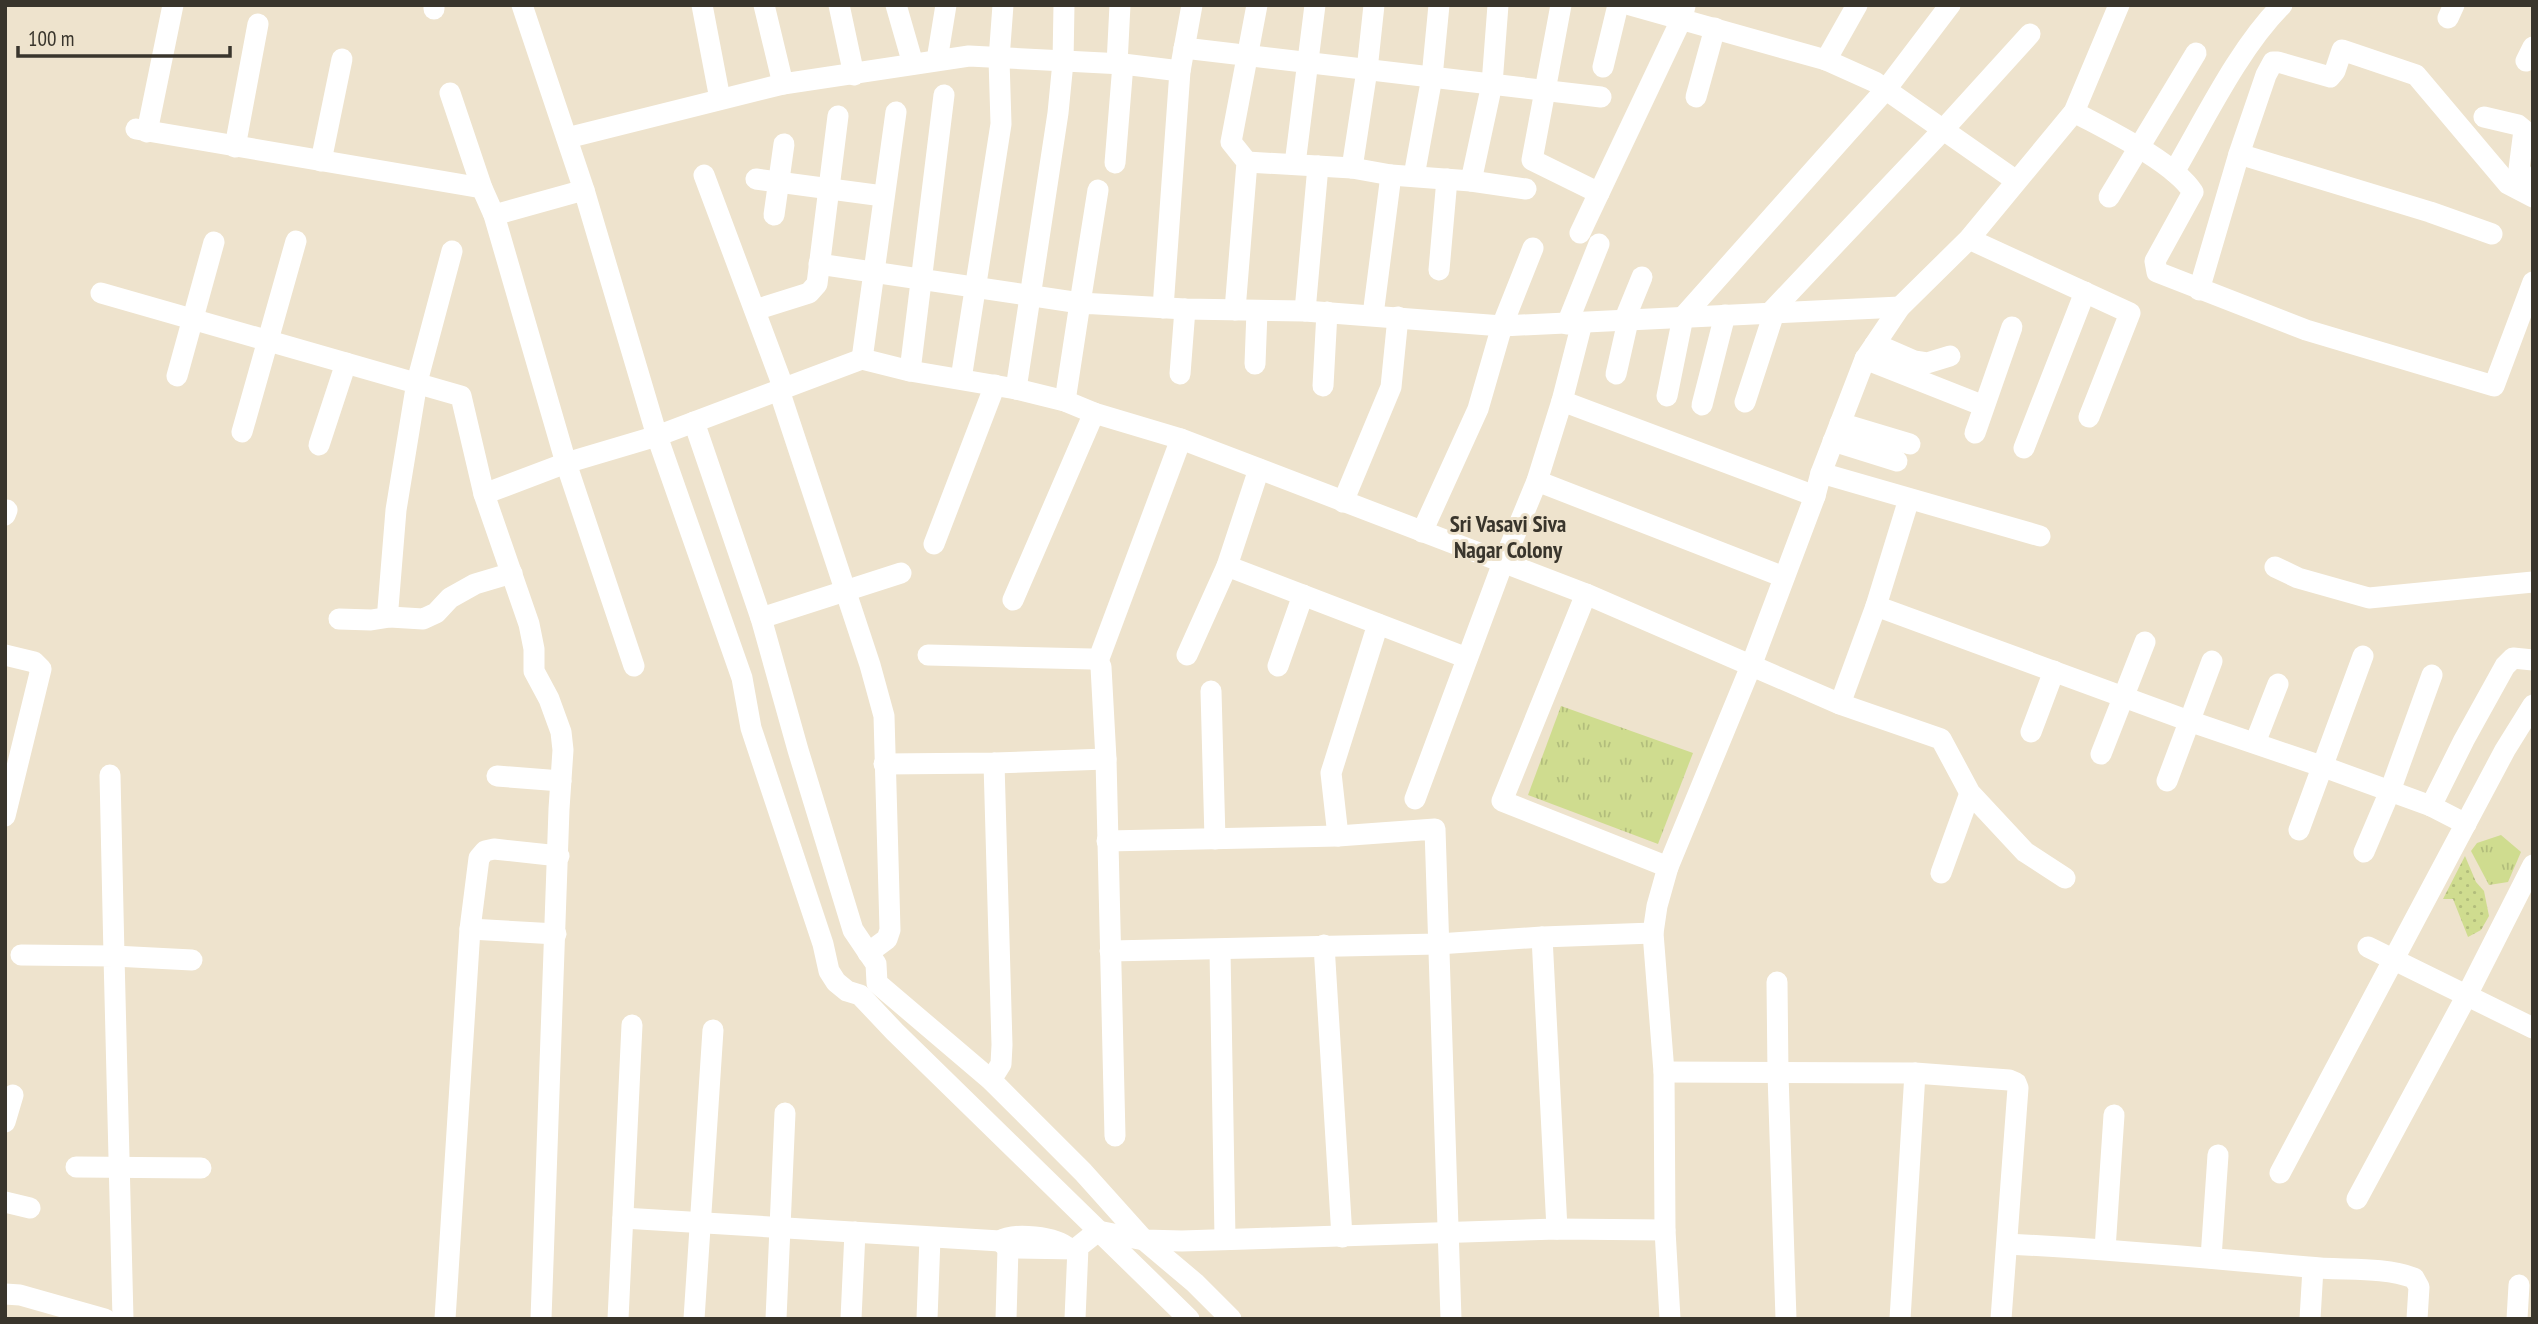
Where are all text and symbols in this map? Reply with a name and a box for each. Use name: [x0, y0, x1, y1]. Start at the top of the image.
scale bar: [18, 14, 229, 58]
text: 100 m: [28, 25, 74, 52]
district label: Sri Vasavi Siva Nagar Colony: [1450, 509, 1566, 564]

